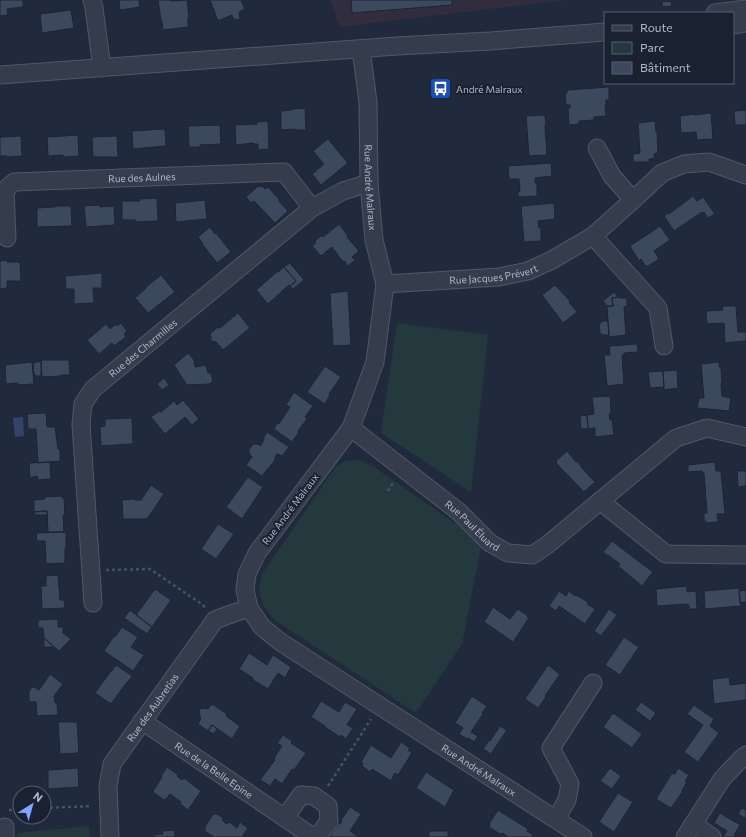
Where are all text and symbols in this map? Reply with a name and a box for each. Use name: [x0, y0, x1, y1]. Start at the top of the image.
legend: [604, 12, 734, 84]
text: Route: [640, 20, 673, 34]
text: Parc: [640, 40, 664, 54]
text: Bâtiment: [640, 60, 691, 74]
bus stop icon: André Malraux: [427, 76, 453, 102]
place label: André Malraux: [456, 83, 523, 95]
street label: Rue André Malraux: [363, 144, 379, 232]
street label: Rue des Aulnes: [108, 170, 176, 185]
street label: Rue Jacques Prévert: [449, 261, 539, 286]
street label: Rue des Charmilles: [106, 316, 180, 380]
street label: Rue André Malraux: [259, 470, 321, 547]
street label: Rue Paul Éluard: [443, 498, 502, 553]
street label: Rue des Aubretias: [124, 671, 181, 744]
street label: Rue de la Belle Epine: [173, 739, 255, 801]
street label: Rue André Malraux: [439, 741, 519, 799]
north arrow: [12, 785, 52, 825]
text: N: [31, 789, 46, 804]

